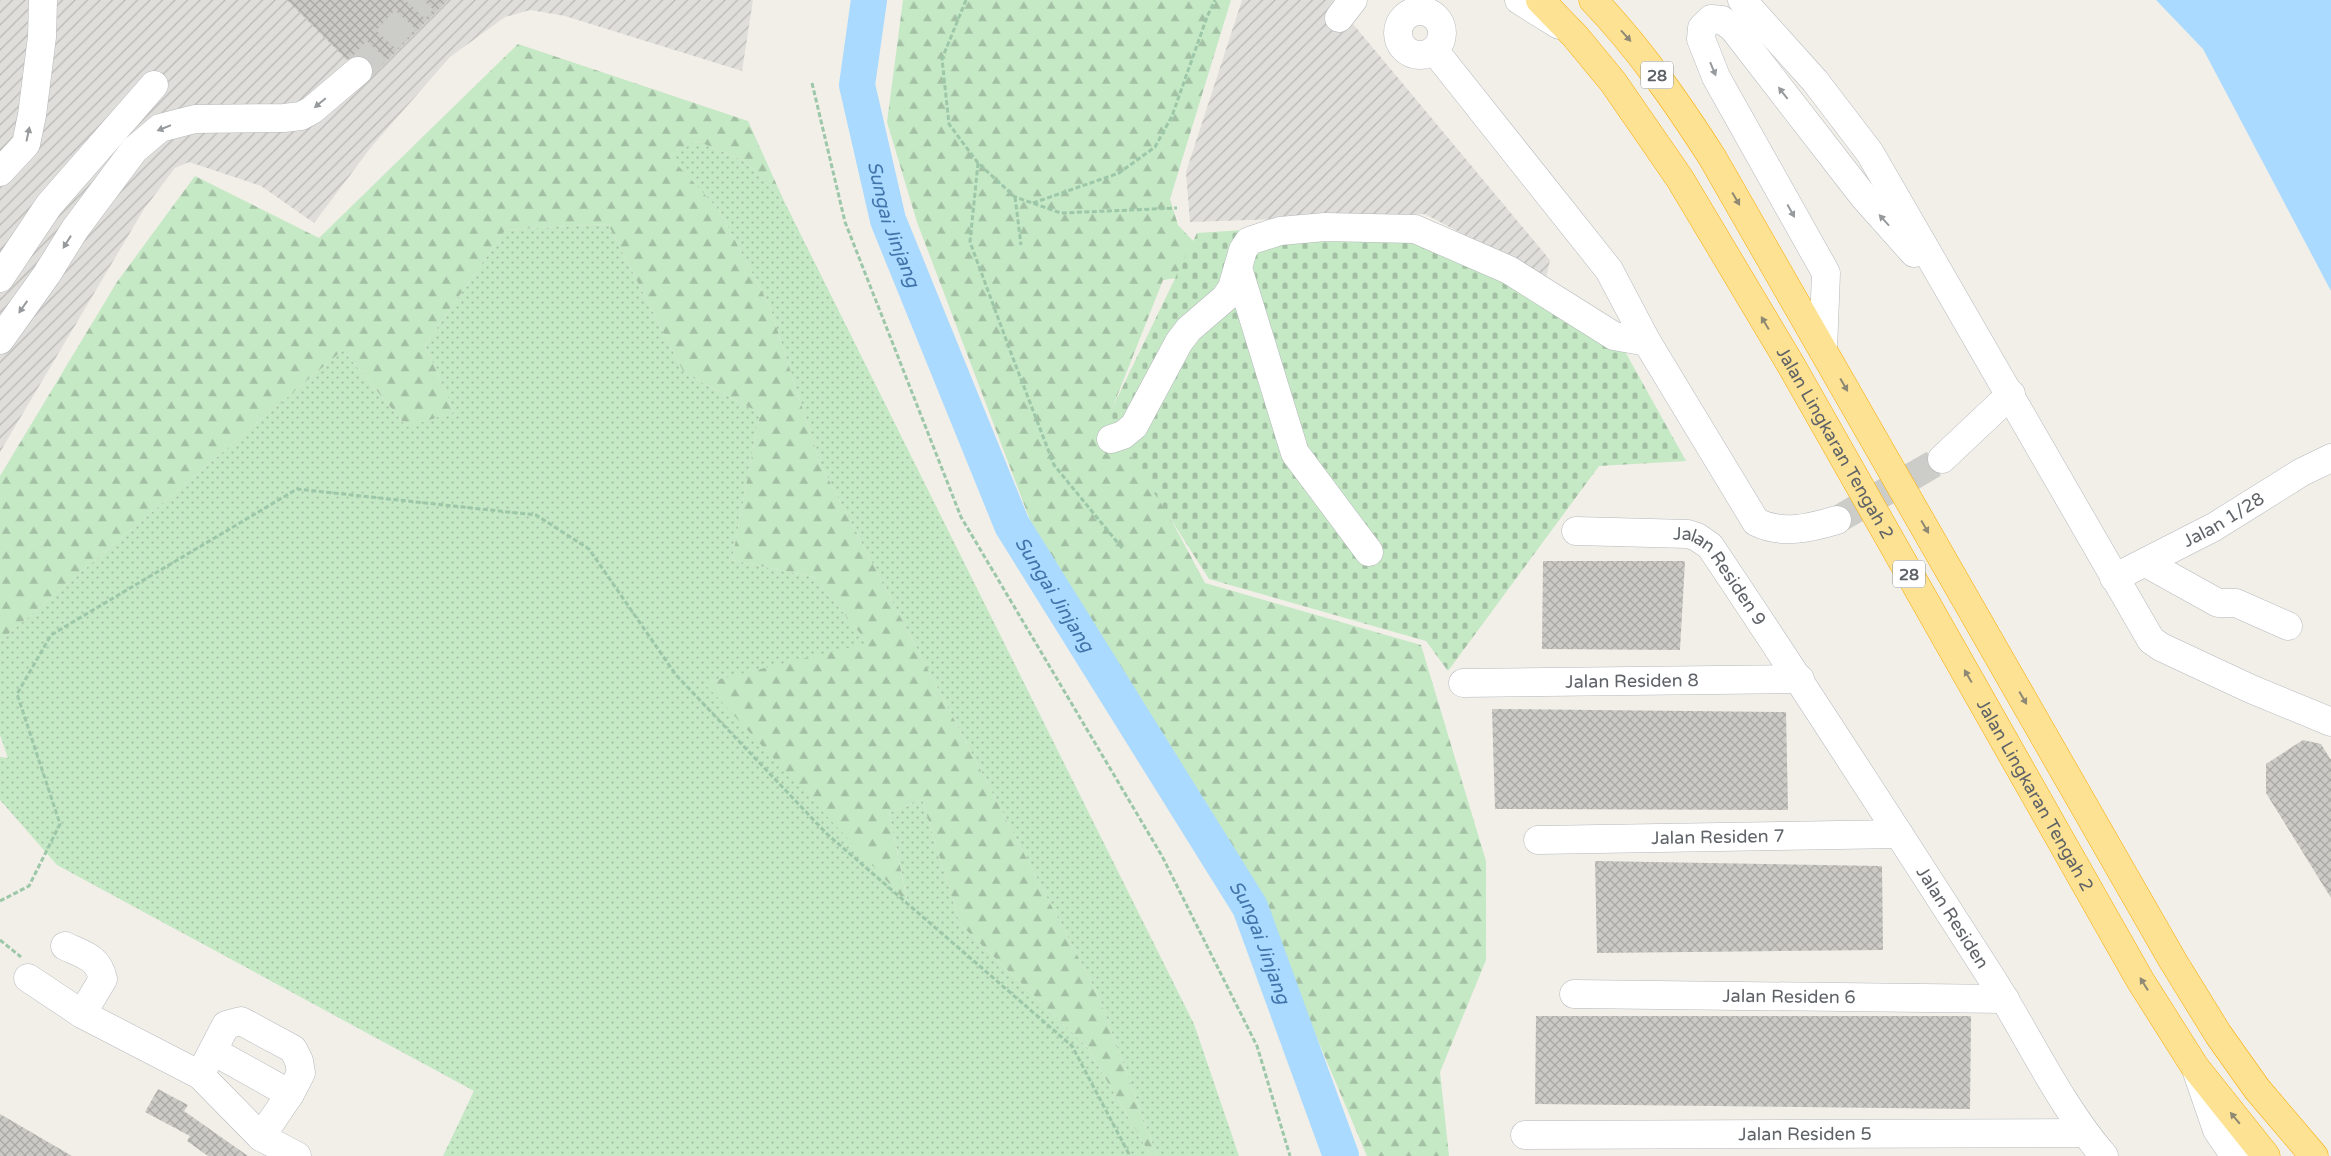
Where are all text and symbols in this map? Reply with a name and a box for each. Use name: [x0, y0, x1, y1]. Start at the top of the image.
one-way arrow: [1620, 30, 1632, 42]
road number: 28: [1641, 62, 1673, 88]
one-way arrow: [1709, 62, 1717, 77]
one-way arrow: [1778, 87, 1789, 100]
one-way arrow: [314, 97, 327, 108]
one-way arrow: [156, 124, 171, 132]
one-way arrow: [25, 125, 33, 141]
water label: Sungai Jinjang: [863, 159, 924, 292]
one-way arrow: [1732, 193, 1741, 206]
one-way arrow: [1787, 204, 1796, 217]
one-way arrow: [1879, 213, 1890, 226]
one-way arrow: [62, 235, 71, 248]
one-way arrow: [18, 301, 28, 314]
one-way arrow: [1761, 316, 1770, 329]
street label: Jalan Lingkaran Tengah 2: [1772, 343, 1899, 543]
one-way arrow: [1840, 378, 1848, 393]
street label: Jalan 1/28: [2179, 487, 2268, 552]
one-way arrow: [1920, 520, 1929, 533]
street label: Jalan Residen 9: [1673, 523, 1771, 630]
water label: Sungai Jinjang: [1010, 533, 1099, 657]
road number: 28: [1893, 560, 1925, 588]
street label: Jalan Residen 8: [1565, 669, 1699, 693]
one-way arrow: [1963, 670, 1972, 683]
one-way arrow: [2018, 691, 2027, 705]
street label: Jalan Lingkaran Tengah 2: [1972, 695, 2098, 895]
street label: Jalan Residen 7: [1651, 825, 1785, 849]
street label: Jalan Residen: [1912, 862, 1994, 973]
water label: Sungai Jinjang: [1224, 877, 1295, 1008]
one-way arrow: [2139, 978, 2148, 991]
street label: Jalan Residen 6: [1722, 985, 1856, 1008]
one-way arrow: [2230, 1112, 2241, 1125]
street label: Jalan Residen 5: [1738, 1123, 1872, 1145]

